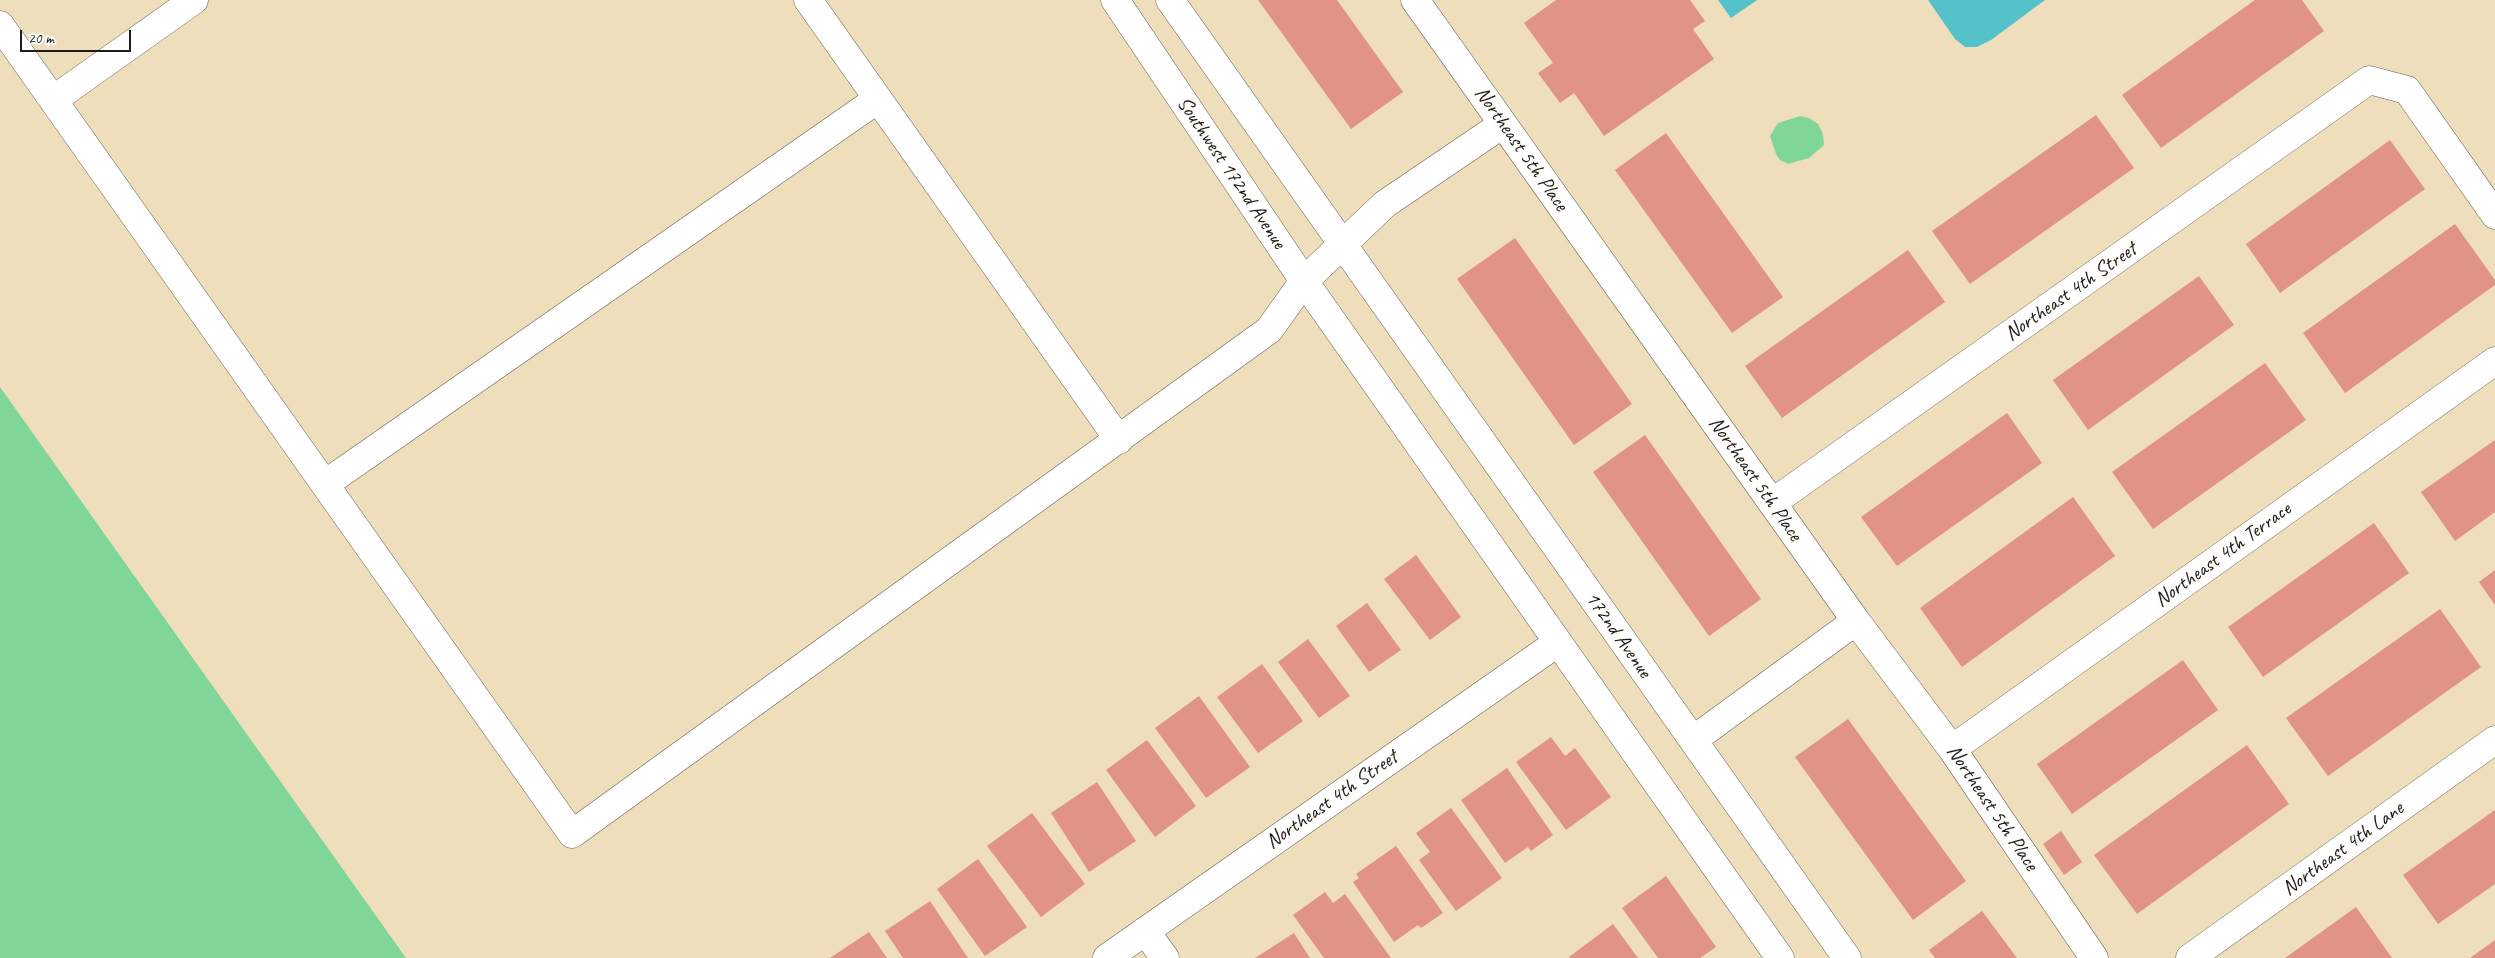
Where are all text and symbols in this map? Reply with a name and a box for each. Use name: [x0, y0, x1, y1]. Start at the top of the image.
scale bar: [22, 20, 134, 52]
text: 20 m: [28, 29, 54, 48]
street label: Northeast 5th Place: [1469, 82, 1573, 216]
street label: Southwest 172nd Avenue: [1171, 92, 1291, 254]
street label: Northeast 4th Street: [2000, 237, 2142, 347]
street label: Northeast 5th Place: [1703, 412, 1807, 546]
street label: Northeast 4th Terrace: [2150, 497, 2296, 613]
street label: 172nd Avenue: [1579, 587, 1657, 683]
street label: Northeast 5th Place: [1941, 740, 2043, 876]
street label: Northeast 4th Street: [1261, 745, 1403, 855]
street label: Northeast 4th Lane: [2277, 796, 2409, 902]

